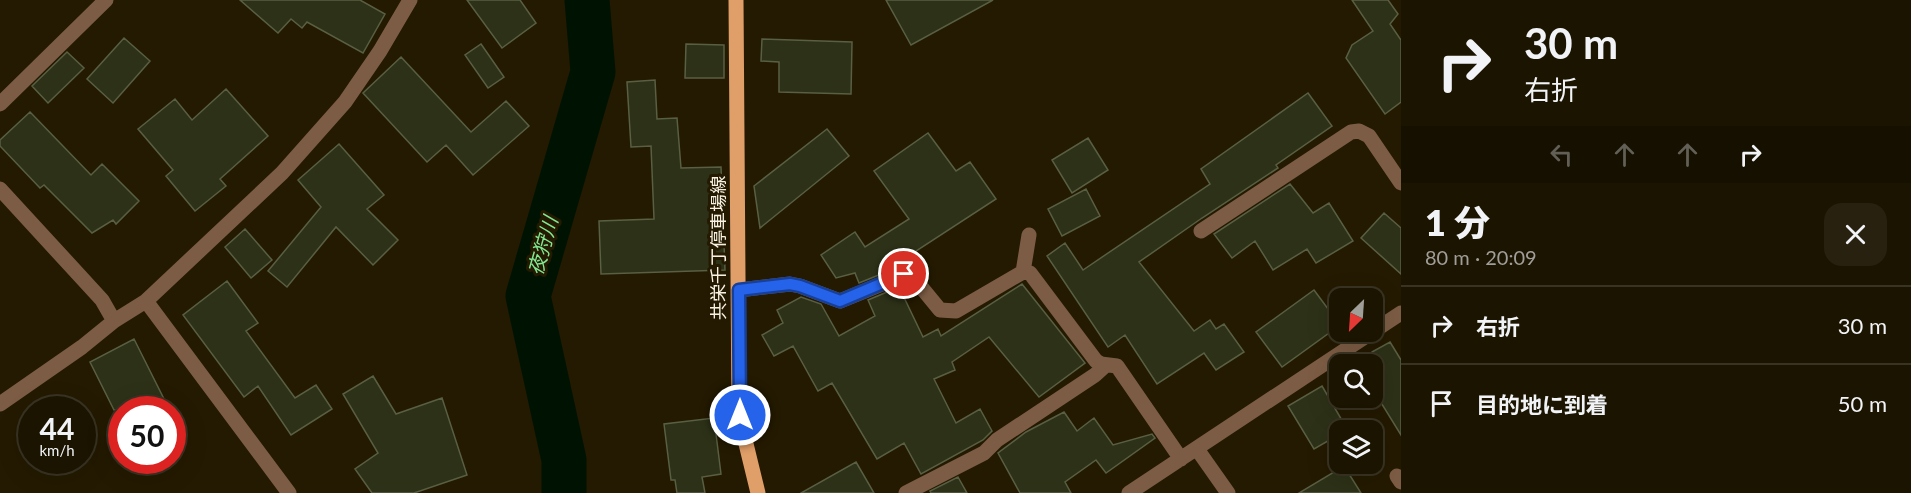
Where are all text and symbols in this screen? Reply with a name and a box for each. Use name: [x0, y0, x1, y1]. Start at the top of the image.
text: 30 m: [1524, 18, 1618, 68]
icon: right: [1425, 24, 1503, 102]
text: 右折: [1524, 73, 1578, 106]
icon: left: [1545, 138, 1578, 171]
icon: ahead: [1608, 138, 1641, 171]
icon: ahead: [1671, 138, 1704, 171]
icon: right: [1734, 138, 1767, 171]
street label: 共栄千丁停車場線: [707, 176, 729, 320]
text: 1 分: [1425, 200, 1490, 244]
button: close: [1824, 203, 1887, 266]
water label: 夜狩川: [522, 212, 562, 278]
text: 80 m · 20:09: [1425, 245, 1537, 269]
pin: [878, 248, 929, 299]
icon: arrive: [887, 257, 920, 290]
north arrow: [1329, 288, 1383, 342]
map controls: [1329, 288, 1383, 474]
icon: right: [1425, 309, 1458, 342]
text: 30 m: [1838, 312, 1887, 339]
text: 右折: [1476, 313, 1520, 340]
button: search: [1329, 354, 1383, 408]
position arrow: [708, 383, 772, 447]
icon: arrive: [1425, 387, 1458, 420]
text: 50 m: [1838, 390, 1887, 417]
text: 目的地に到着: [1476, 391, 1608, 418]
speed limit sign: 50: [108, 396, 186, 474]
text: 44: [40, 410, 74, 446]
button: layers: [1329, 420, 1383, 474]
text: km/h: [39, 441, 75, 459]

